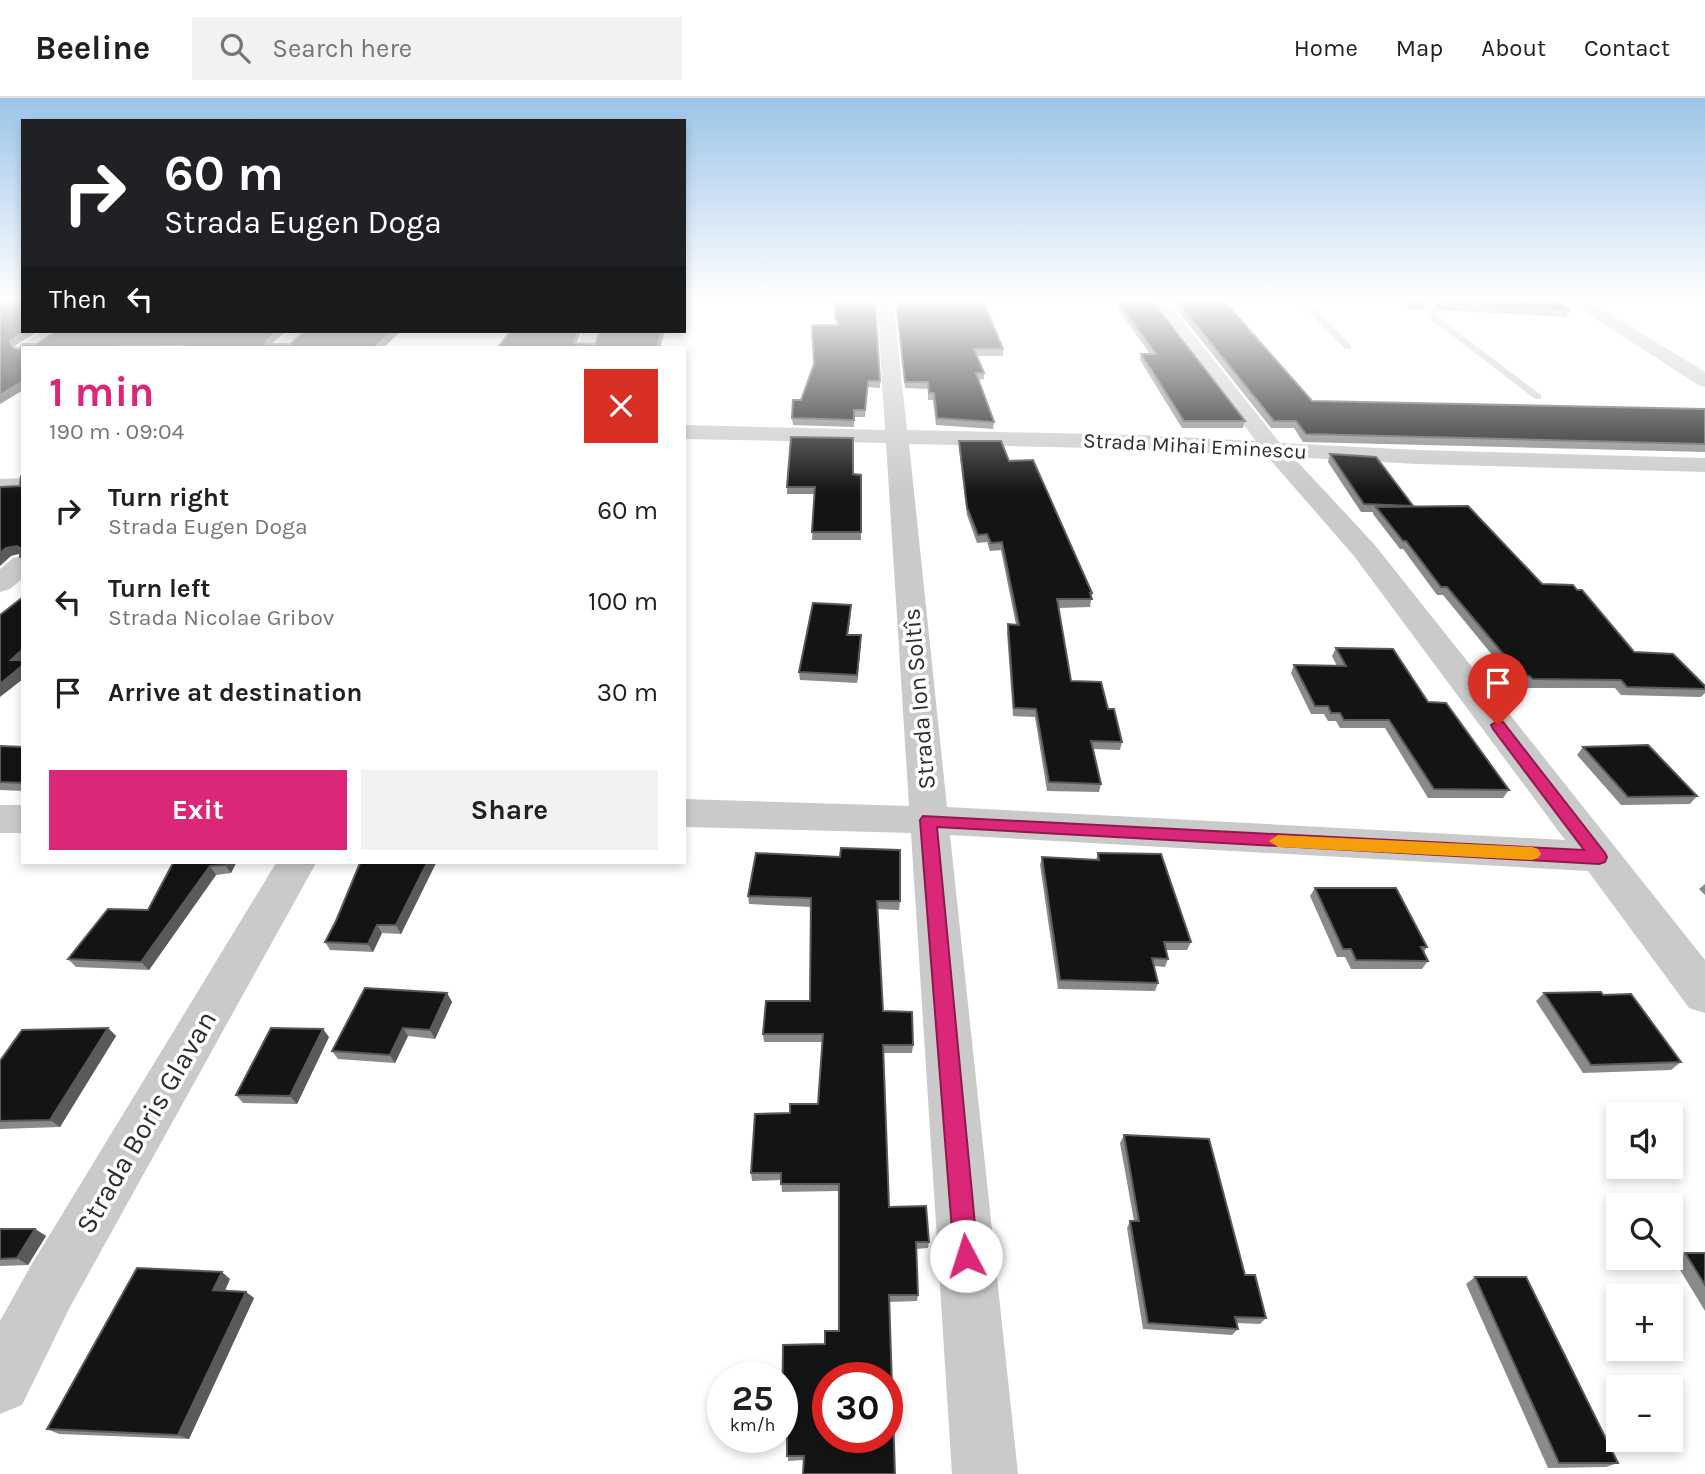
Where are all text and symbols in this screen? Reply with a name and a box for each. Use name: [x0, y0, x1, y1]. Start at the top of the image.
search box: [192, 17, 682, 80]
text: Beeline: [35, 29, 150, 67]
icon: search: [216, 29, 254, 67]
text: Search here: [272, 33, 412, 64]
text: Home: [1294, 34, 1358, 62]
text: Map: [1396, 34, 1443, 62]
text: About: [1481, 34, 1546, 62]
text: Contact: [1584, 34, 1670, 62]
text: 60 m: [164, 145, 284, 202]
icon: right: [49, 147, 140, 238]
text: Strada Eugen Doga: [164, 204, 442, 241]
icon: left: [121, 280, 159, 318]
text: Then: [49, 284, 107, 315]
text: 1 min: [49, 367, 154, 417]
button: close: [584, 369, 658, 443]
text: 190 m · 09:04: [49, 418, 184, 445]
street label: Strada Mihai Eminescu: [1083, 428, 1307, 464]
text: Turn right: [108, 482, 229, 513]
icon: right: [49, 492, 87, 530]
text: 60 m: [597, 495, 658, 526]
text: Strada Eugen Doga: [108, 513, 308, 540]
text: Turn left: [108, 573, 210, 604]
icon: left: [49, 583, 87, 621]
text: 100 m: [588, 586, 658, 617]
text: Strada Nicolae Gribov: [108, 604, 334, 631]
street label: Strada Ion Soltîs: [897, 607, 941, 791]
pin: [1468, 653, 1528, 725]
icon: arrive: [1479, 664, 1517, 702]
icon: arrive: [49, 674, 87, 712]
text: Arrive at destination: [108, 677, 362, 708]
text: 30 m: [597, 677, 658, 708]
button: Exit: [49, 770, 347, 850]
button: Share: [361, 770, 658, 850]
street label: Strada Boris Glavan: [69, 1005, 223, 1239]
map controls: [1606, 1102, 1683, 1452]
button: sound: [1606, 1102, 1683, 1179]
button: search: [1606, 1193, 1683, 1270]
position arrow: [929, 1219, 1003, 1293]
button: +: [1606, 1284, 1683, 1361]
speed limit sign: 30: [812, 1362, 903, 1453]
button: −: [1606, 1375, 1683, 1452]
text: 25: [732, 1378, 773, 1419]
text: km/h: [730, 1414, 775, 1436]

